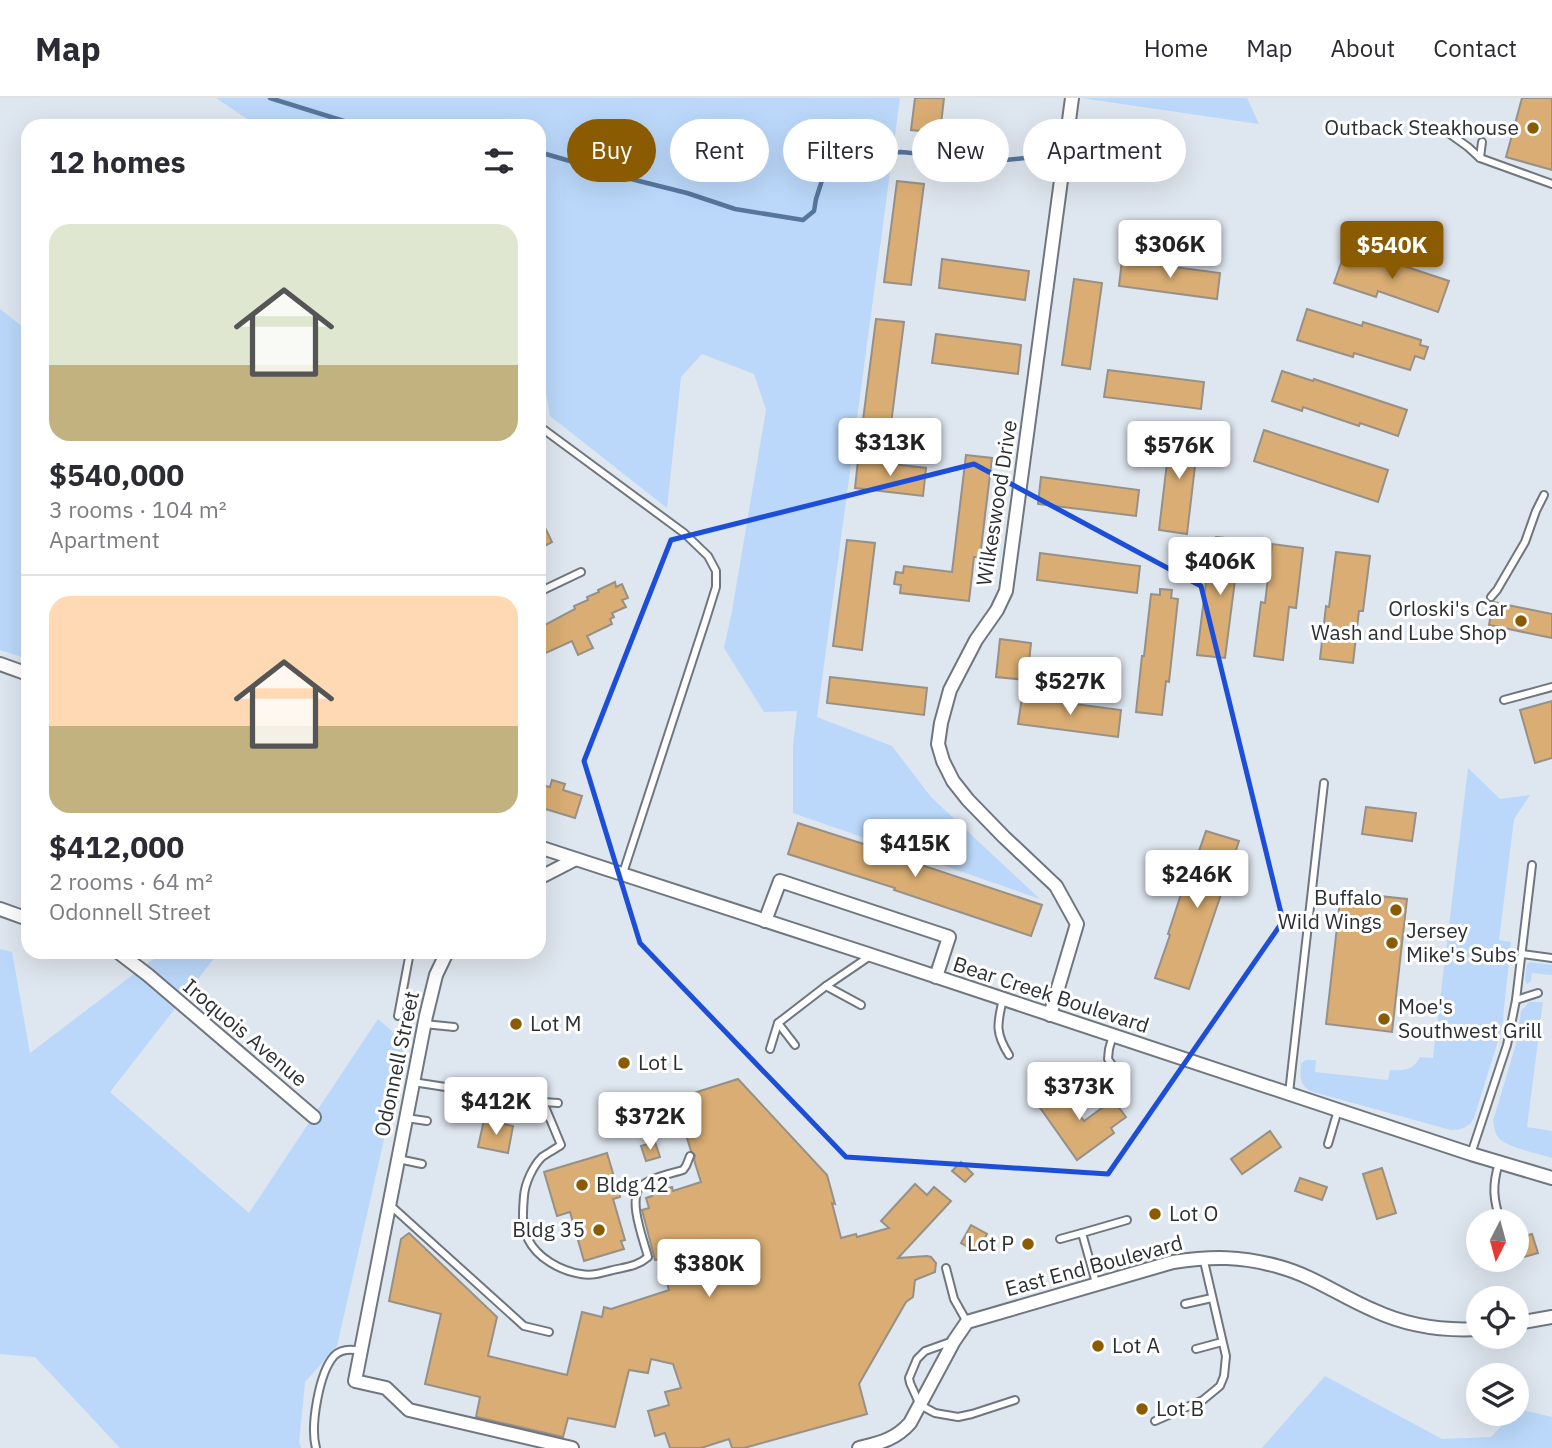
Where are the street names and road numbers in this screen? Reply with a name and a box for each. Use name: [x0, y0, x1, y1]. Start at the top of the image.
street label: Wilkeswood Drive: [969, 418, 1023, 588]
street label: Bear Creek Boulevard: [950, 949, 1153, 1039]
street label: Iroquois Avenue: [178, 972, 314, 1093]
street label: Odonnell Street: [367, 988, 425, 1139]
street label: East End Boulevard: [1002, 1228, 1186, 1302]

